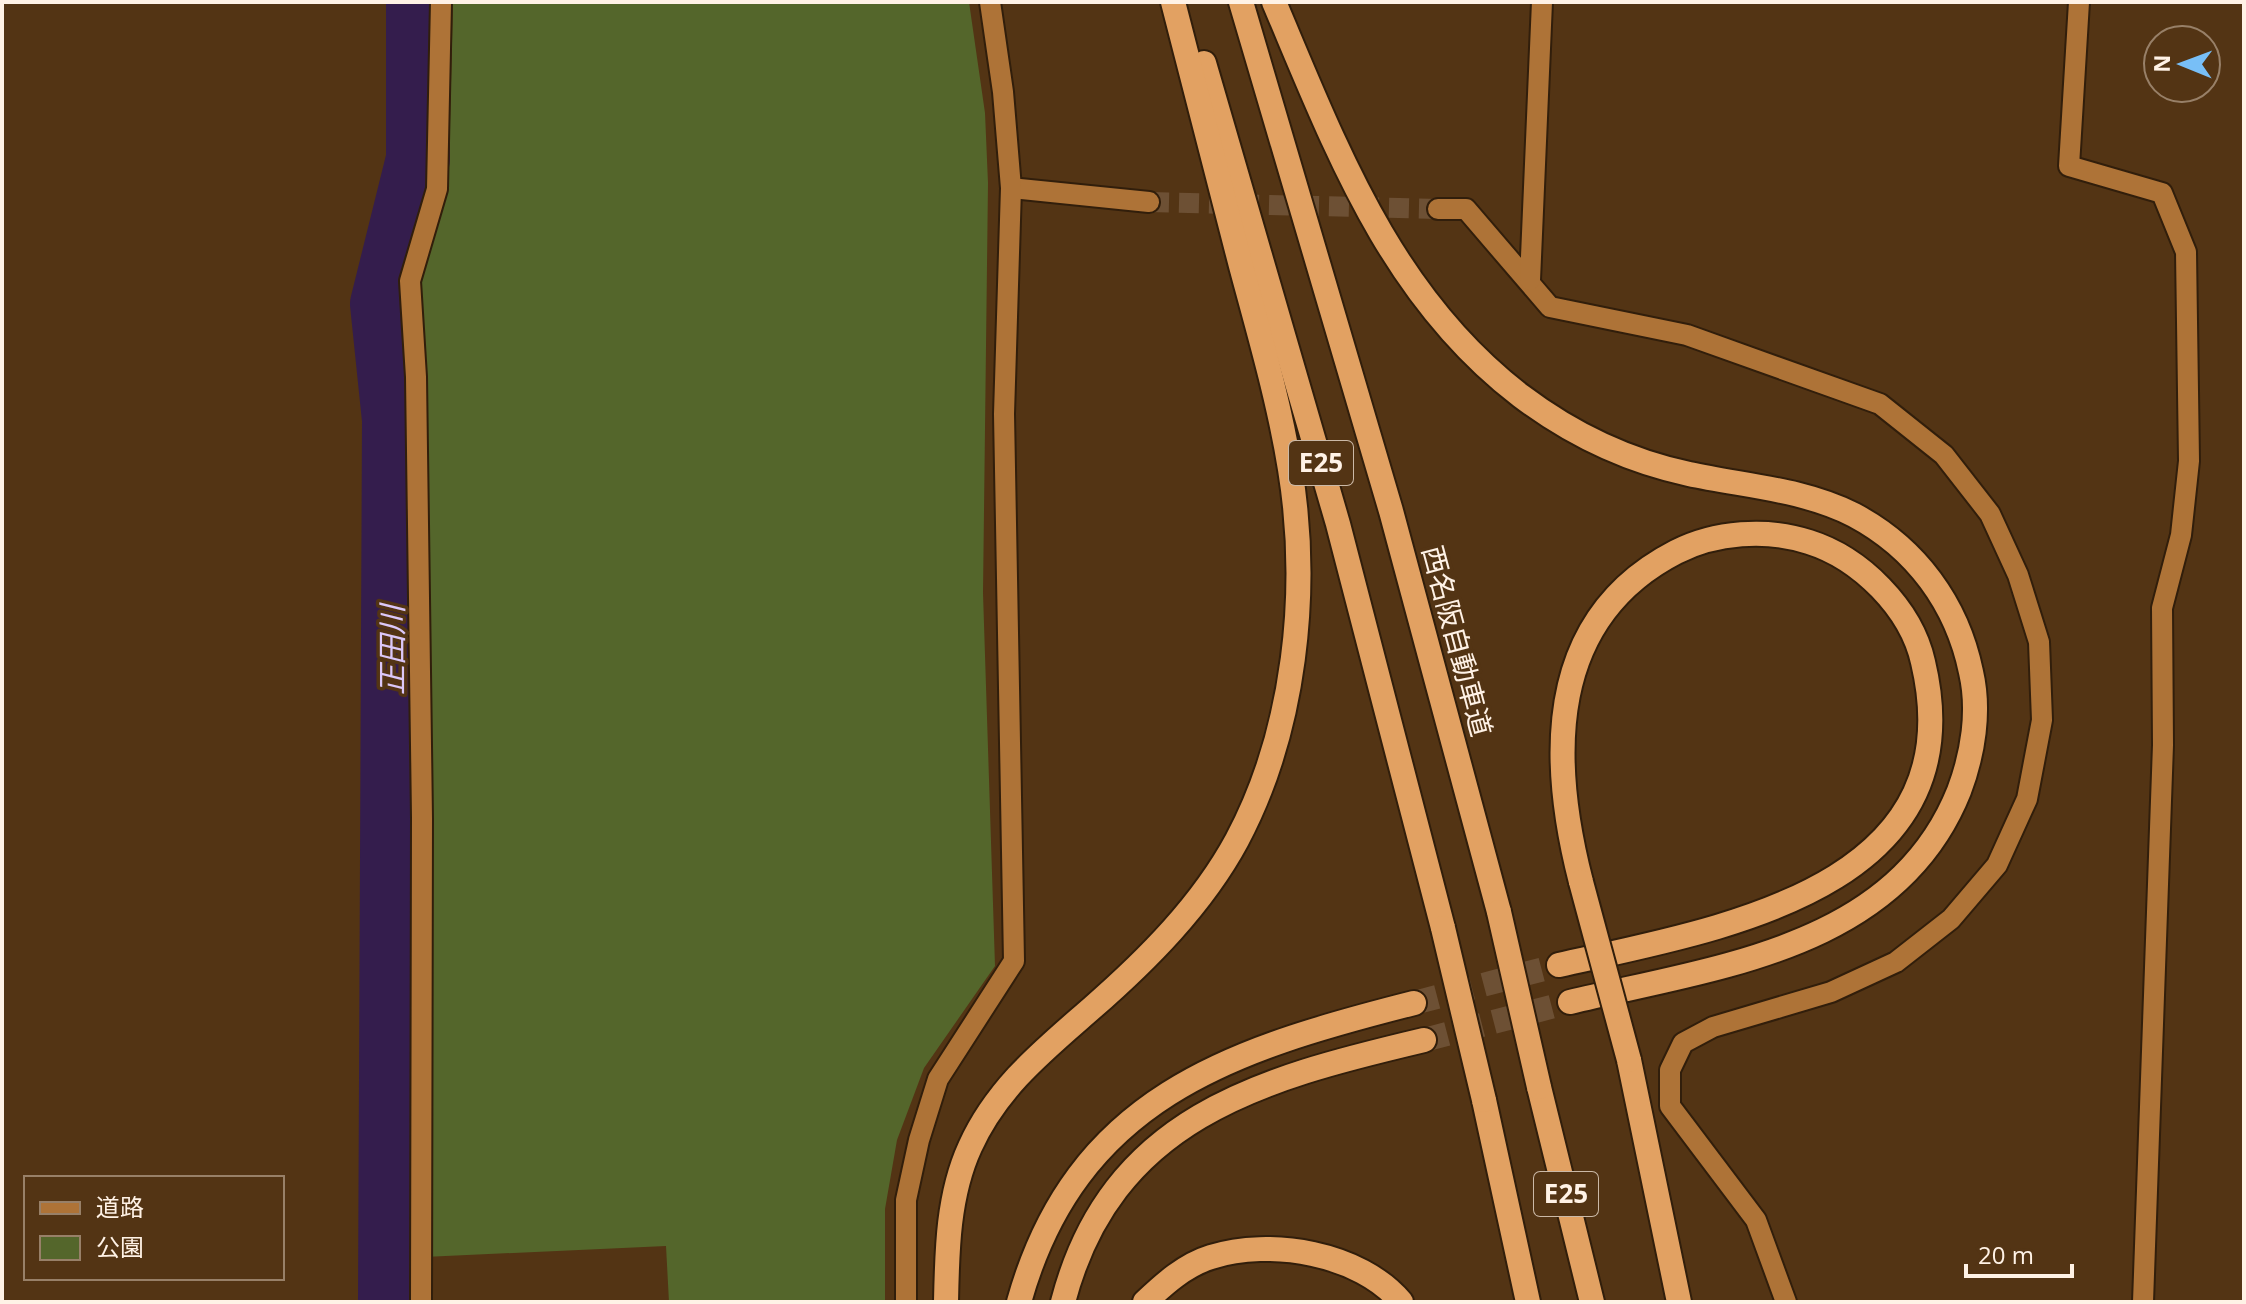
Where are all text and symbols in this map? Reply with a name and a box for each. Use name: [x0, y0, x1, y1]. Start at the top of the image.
north arrow: [2142, 24, 2222, 104]
text: N: [2146, 54, 2176, 73]
road number: E25: [1289, 441, 1353, 485]
street label: 西名阪自動車道: [1414, 541, 1502, 740]
water label: 正田川: [371, 602, 412, 695]
road number: E25: [1534, 1172, 1598, 1216]
legend: [24, 1176, 284, 1280]
text: 道路: [96, 1190, 144, 1223]
scale bar: [1966, 1228, 2072, 1278]
text: 公園: [96, 1230, 144, 1263]
text: 20 m: [1978, 1238, 2034, 1271]

